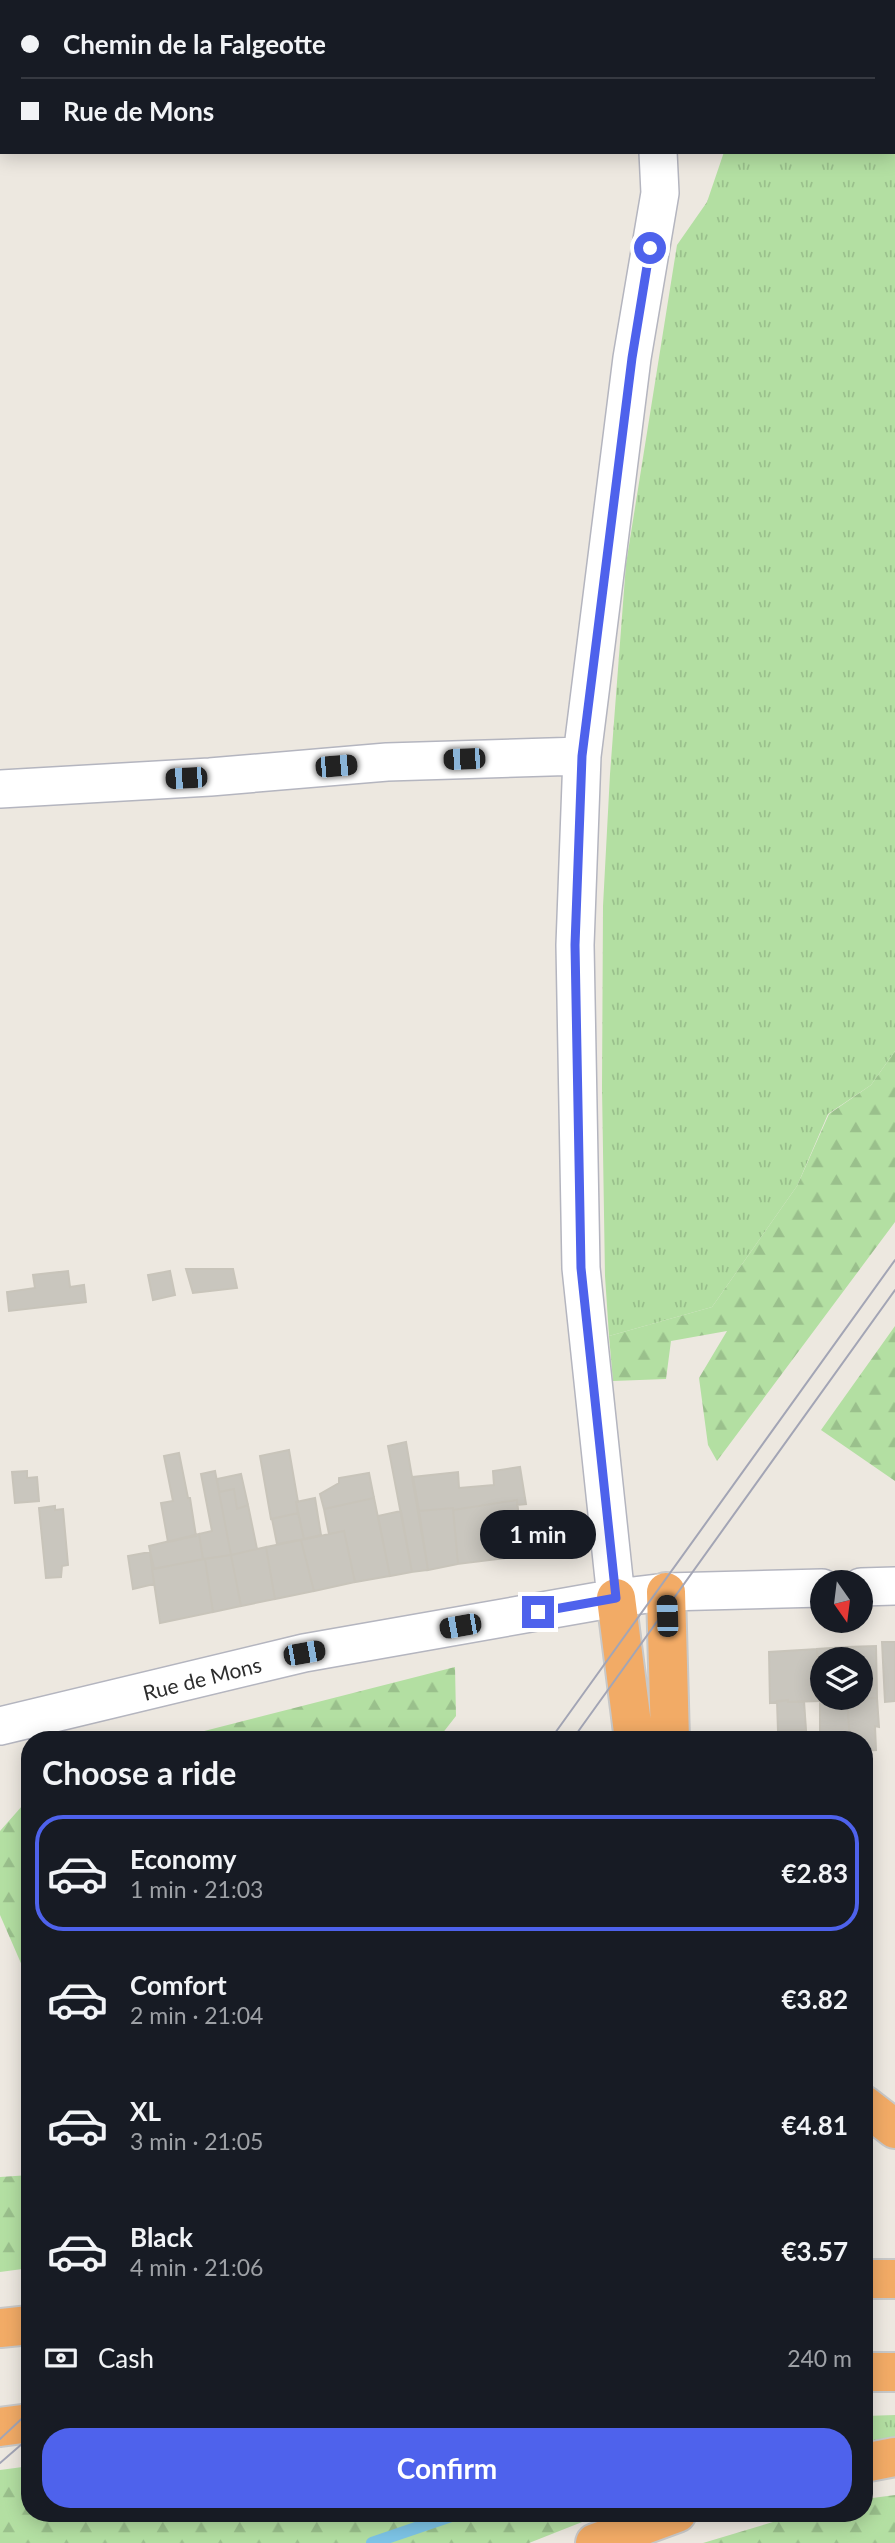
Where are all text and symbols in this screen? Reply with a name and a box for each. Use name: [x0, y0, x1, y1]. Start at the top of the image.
text: Chemin de la Falgeotte: [63, 28, 326, 60]
text: Rue de Mons: [63, 95, 214, 127]
route start: [634, 232, 666, 264]
car: [443, 748, 486, 770]
car: [315, 754, 358, 778]
car: [165, 766, 208, 790]
callout: 1 min: [480, 1510, 596, 1560]
text: 1 min: [509, 1520, 567, 1548]
north arrow: [810, 1570, 873, 1633]
map controls: [810, 1570, 873, 1710]
car: [656, 1595, 679, 1637]
route end: [522, 1596, 554, 1628]
car: [438, 1612, 483, 1640]
car: [282, 1639, 327, 1667]
button: layers: [810, 1647, 873, 1710]
street label: Rue de Mons: [140, 1651, 264, 1705]
text: Choose a ride: [42, 1753, 236, 1792]
icon: car: [46, 1842, 109, 1905]
text: Economy: [130, 1843, 236, 1875]
text: €2.83: [782, 1857, 848, 1889]
text: 1 min · 21:03: [130, 1875, 263, 1903]
icon: car: [46, 1968, 109, 2031]
text: Comfort: [130, 1969, 227, 2001]
text: €3.82: [782, 1983, 848, 2015]
text: 2 min · 21:04: [130, 2001, 263, 2029]
icon: car: [46, 2094, 109, 2157]
text: XL: [130, 2095, 161, 2127]
text: €4.81: [782, 2109, 848, 2141]
text: 3 min · 21:05: [130, 2127, 263, 2155]
icon: car: [46, 2220, 109, 2283]
text: Black: [130, 2221, 193, 2253]
text: €3.57: [782, 2235, 848, 2267]
text: 4 min · 21:06: [130, 2253, 263, 2281]
icon: cash: [42, 2339, 80, 2377]
text: Cash: [98, 2342, 154, 2374]
text: 240 m: [787, 2344, 852, 2372]
button: Confirm: [42, 2428, 852, 2508]

